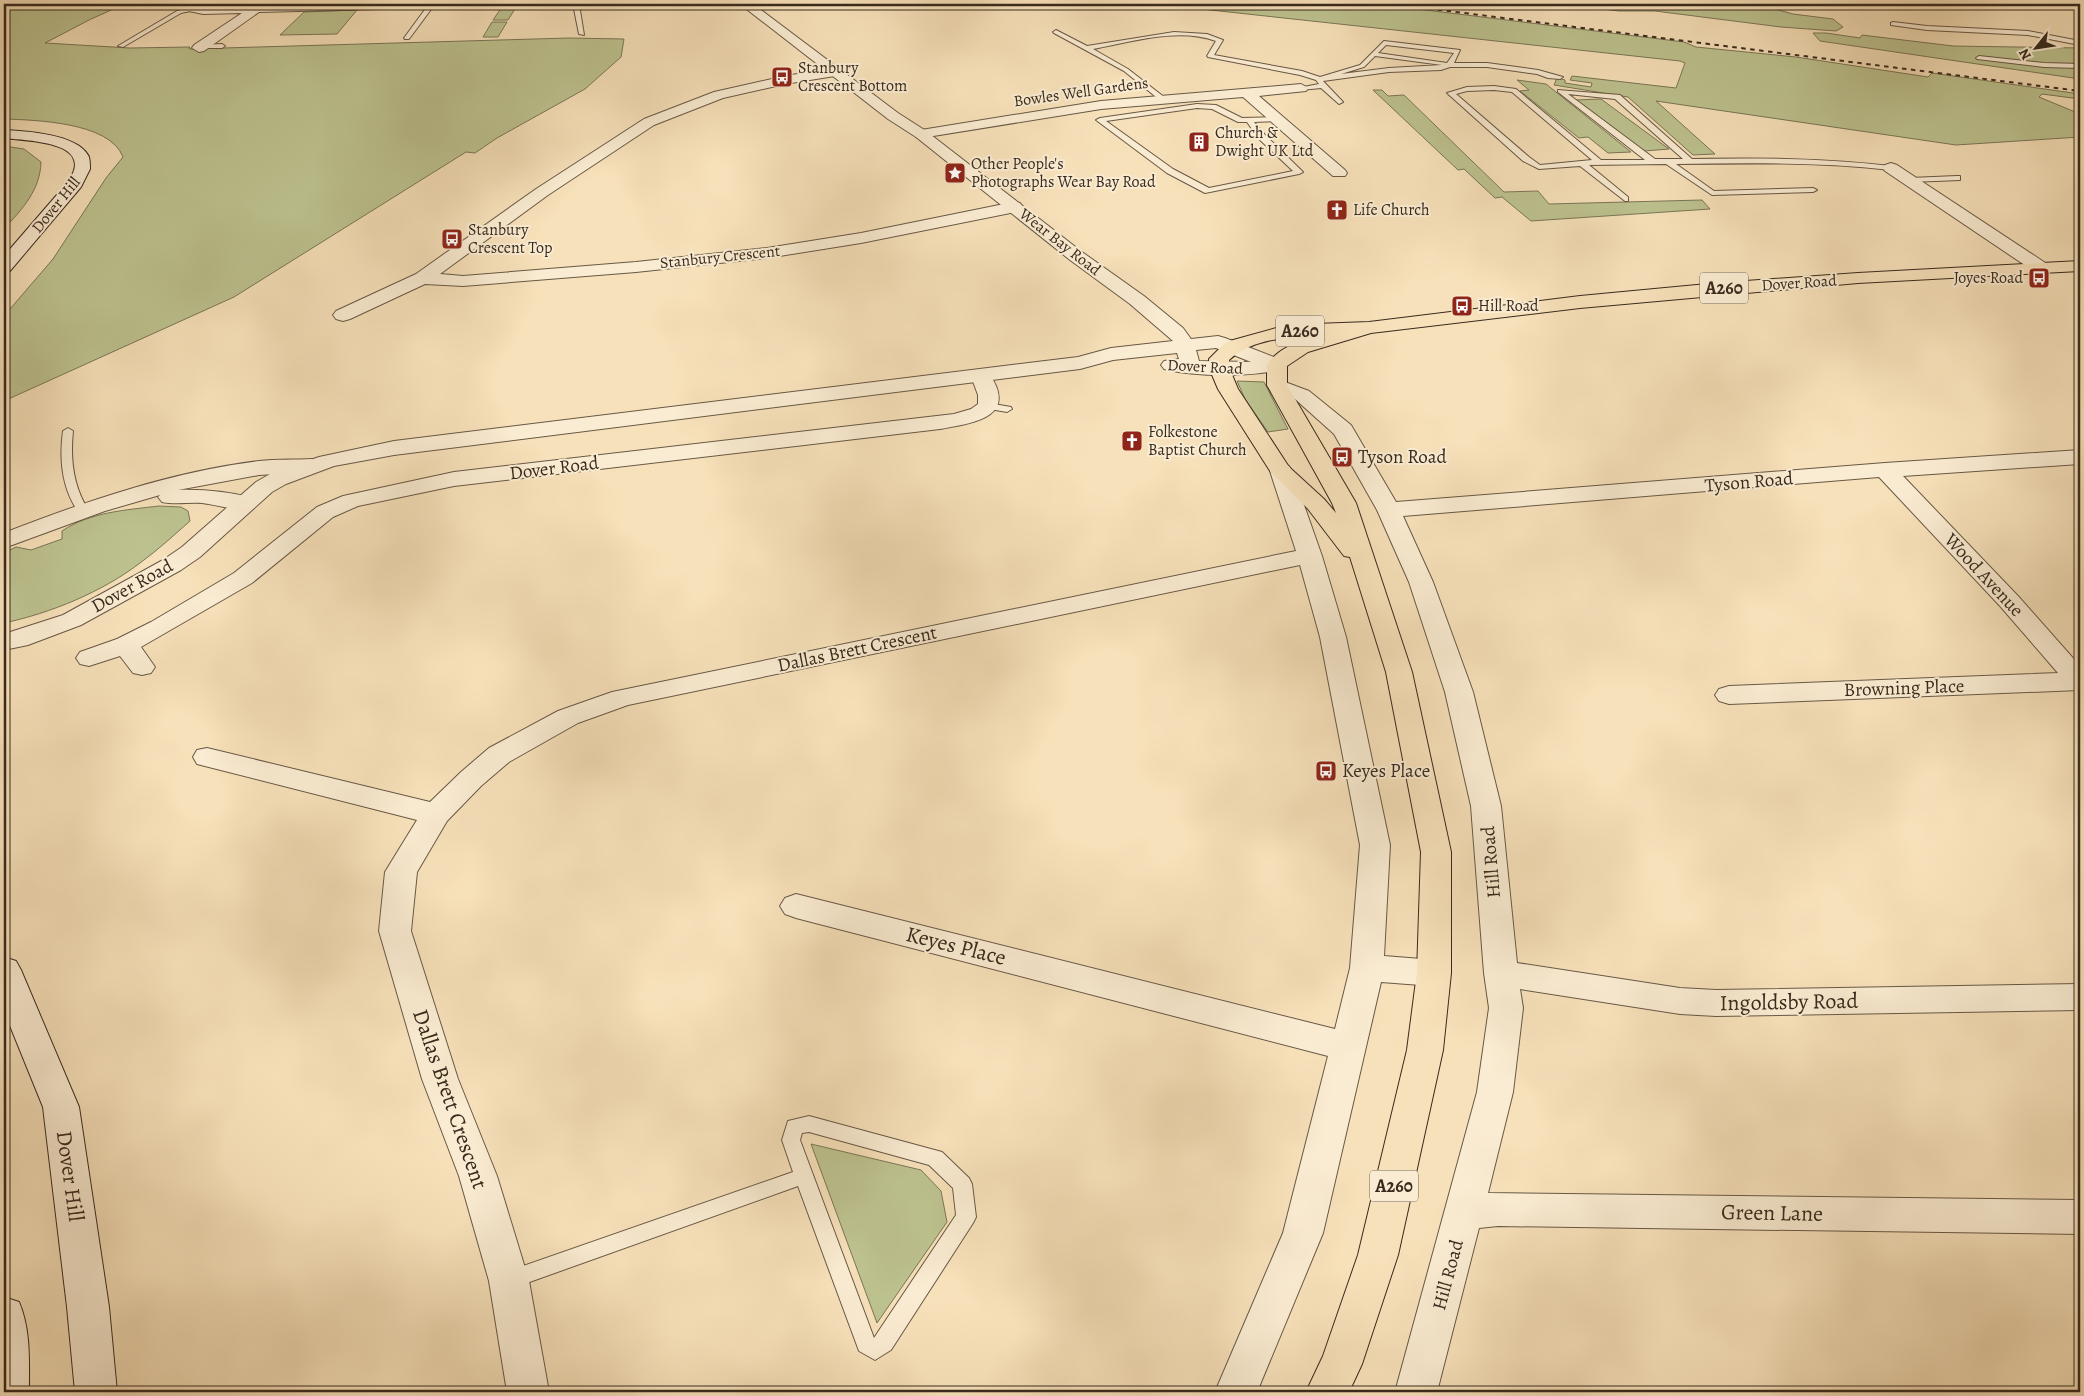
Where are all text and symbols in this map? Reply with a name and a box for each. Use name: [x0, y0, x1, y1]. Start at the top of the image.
north arrow: [2012, 22, 2062, 72]
text: N: [2014, 45, 2036, 63]
place label: Stanbury Crescent Bottom: [798, 57, 907, 97]
bus stop icon: Stanbury Crescent Bottom: [770, 65, 794, 89]
street label: Bowles Well Gardens: [1012, 72, 1150, 112]
place label: Church & Dwight UK Ltd: [1215, 122, 1314, 162]
building icon: Church & Dwight UK Ltd: [1187, 130, 1211, 154]
place label: Other People's Photographs Wear Bay Road: [971, 153, 1156, 193]
place icon: Other People's Photographs Wear Bay Road: [943, 161, 967, 185]
street label: Dover Hill: [27, 172, 86, 238]
church icon: Life Church: [1325, 198, 1349, 222]
place label: Life Church: [1353, 199, 1430, 221]
street label: Wear Bay Road: [1014, 203, 1106, 281]
place label: Stanbury Crescent Top: [468, 219, 552, 259]
bus stop icon: Stanbury Crescent Top: [440, 227, 464, 251]
street label: Stanbury Crescent: [659, 240, 781, 274]
bus stop icon: Joyes Road: [2027, 266, 2051, 290]
place label: Joyes Road: [1954, 267, 2023, 289]
street label: Dover Road: [1761, 269, 1838, 297]
road number: A260: [1700, 272, 1748, 304]
bus stop icon: Hill Road: [1450, 294, 1474, 318]
place label: Hill Road: [1478, 295, 1539, 317]
road number: A260: [1276, 316, 1324, 346]
street label: Dover Road: [1167, 354, 1244, 380]
place label: Folkestone Baptist Church: [1148, 421, 1247, 461]
church icon: Folkestone Baptist Church: [1120, 429, 1144, 453]
place label: Tyson Road: [1358, 444, 1448, 470]
bus stop icon: Tyson Road: [1330, 445, 1354, 469]
street label: Dover Road: [508, 450, 601, 486]
street label: Tyson Road: [1704, 465, 1795, 499]
street label: Wood Avenue: [1938, 527, 2030, 623]
street label: Dover Road: [86, 552, 178, 619]
street label: Dallas Brett Crescent: [775, 619, 939, 679]
street label: Browning Place: [1843, 673, 1965, 703]
place label: Keyes Place: [1342, 758, 1430, 784]
bus stop icon: Keyes Place: [1314, 759, 1338, 783]
street label: Hill Road: [1475, 824, 1507, 899]
street label: Keyes Place: [903, 919, 1009, 973]
street label: Ingoldsby Road: [1719, 986, 1859, 1018]
street label: Dallas Brett Crescent: [405, 1005, 495, 1193]
street label: Dover Hill: [49, 1129, 91, 1223]
road number: A260: [1370, 1170, 1418, 1202]
street label: Green Lane: [1721, 1197, 1823, 1229]
street label: Hill Road: [1426, 1236, 1470, 1313]

